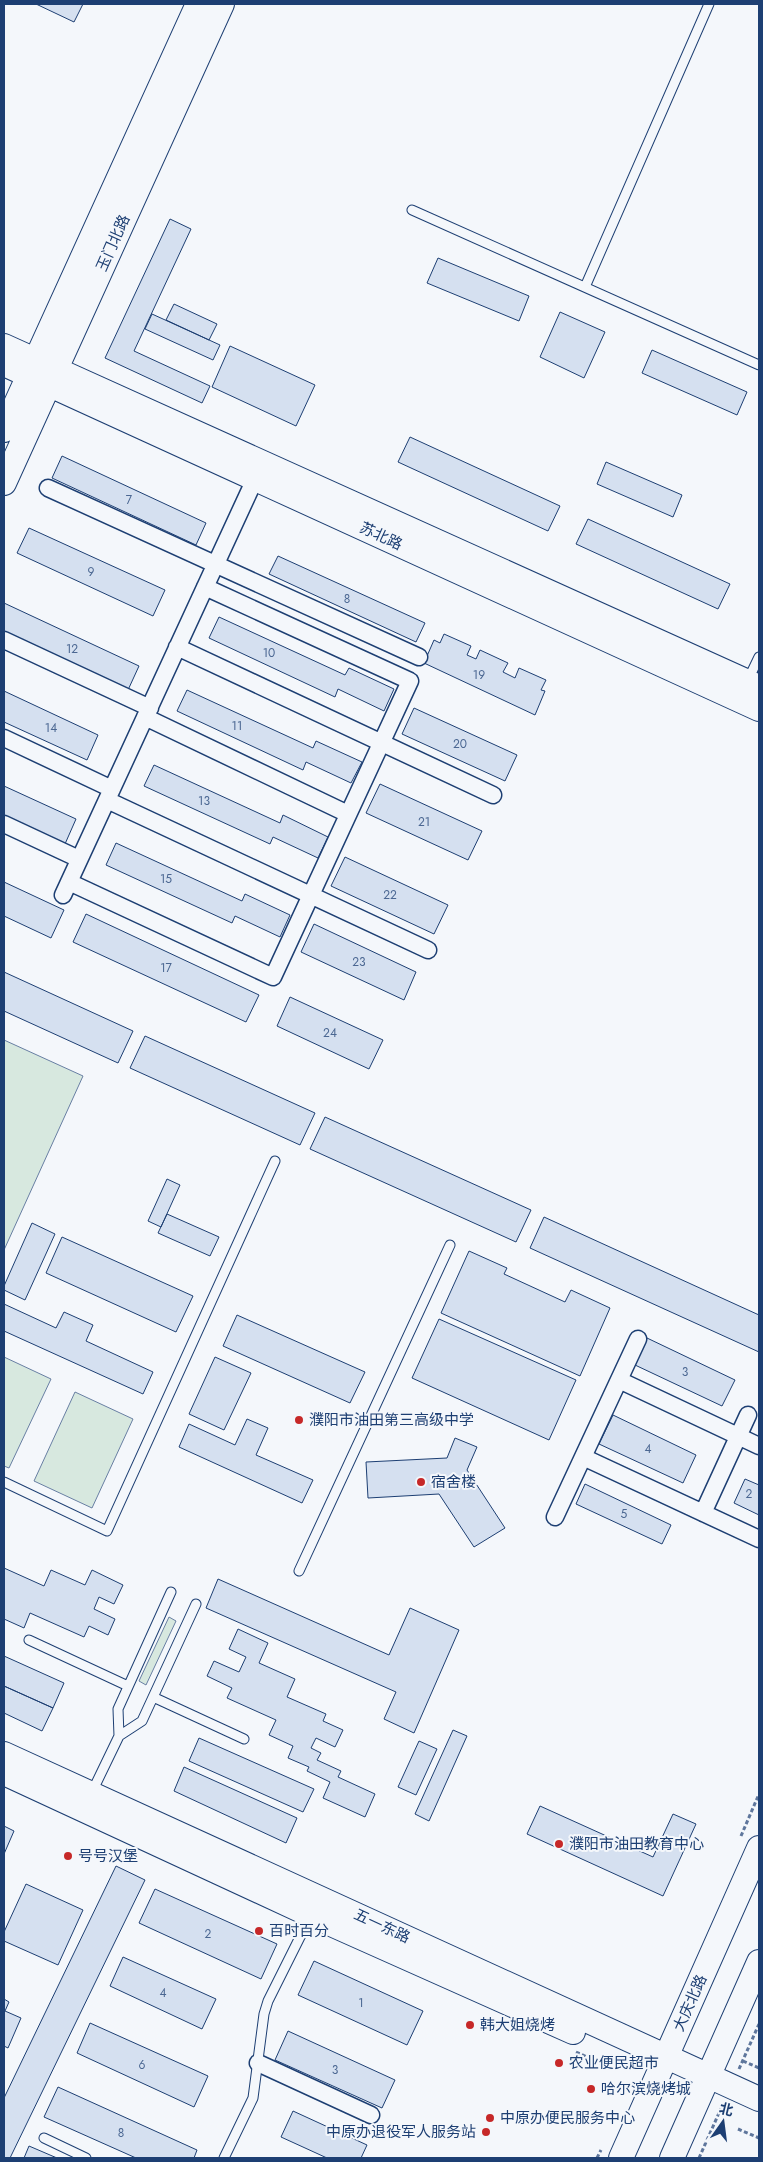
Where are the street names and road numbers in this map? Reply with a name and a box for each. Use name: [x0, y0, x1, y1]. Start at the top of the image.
street label: 玉门北路: [91, 211, 135, 275]
street label: 苏北路: [356, 517, 406, 555]
street label: 五一东路: [350, 1903, 414, 1949]
street label: 大庆北路: [668, 1971, 712, 2035]

